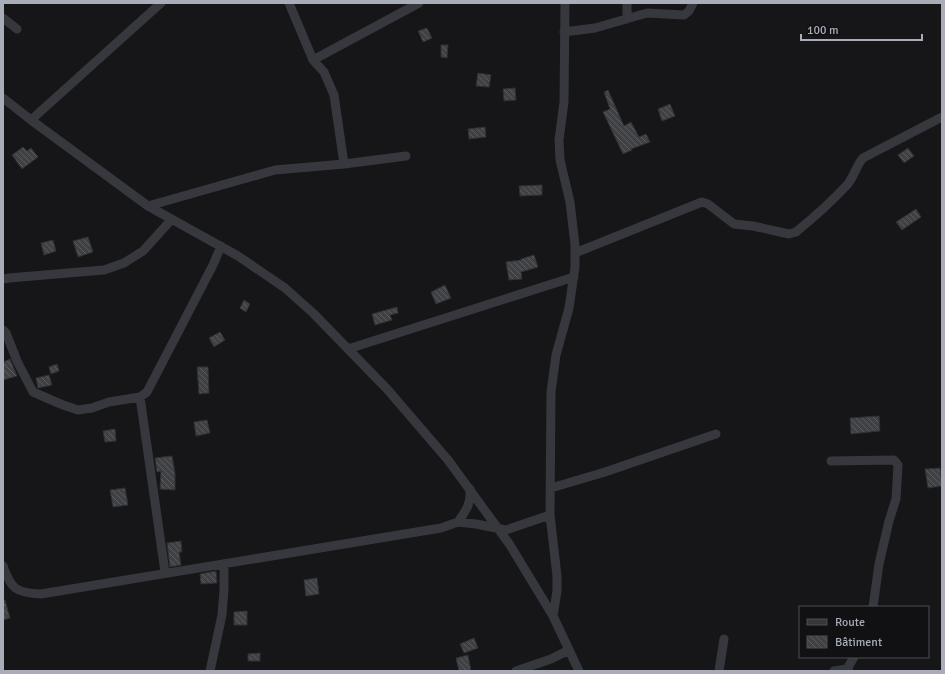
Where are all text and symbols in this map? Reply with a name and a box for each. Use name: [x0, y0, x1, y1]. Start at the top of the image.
scale bar: [801, 16, 922, 42]
text: 100 m: [807, 23, 839, 38]
legend: [799, 606, 929, 658]
text: Route: [835, 615, 865, 630]
text: Bâtiment: [835, 635, 882, 650]

